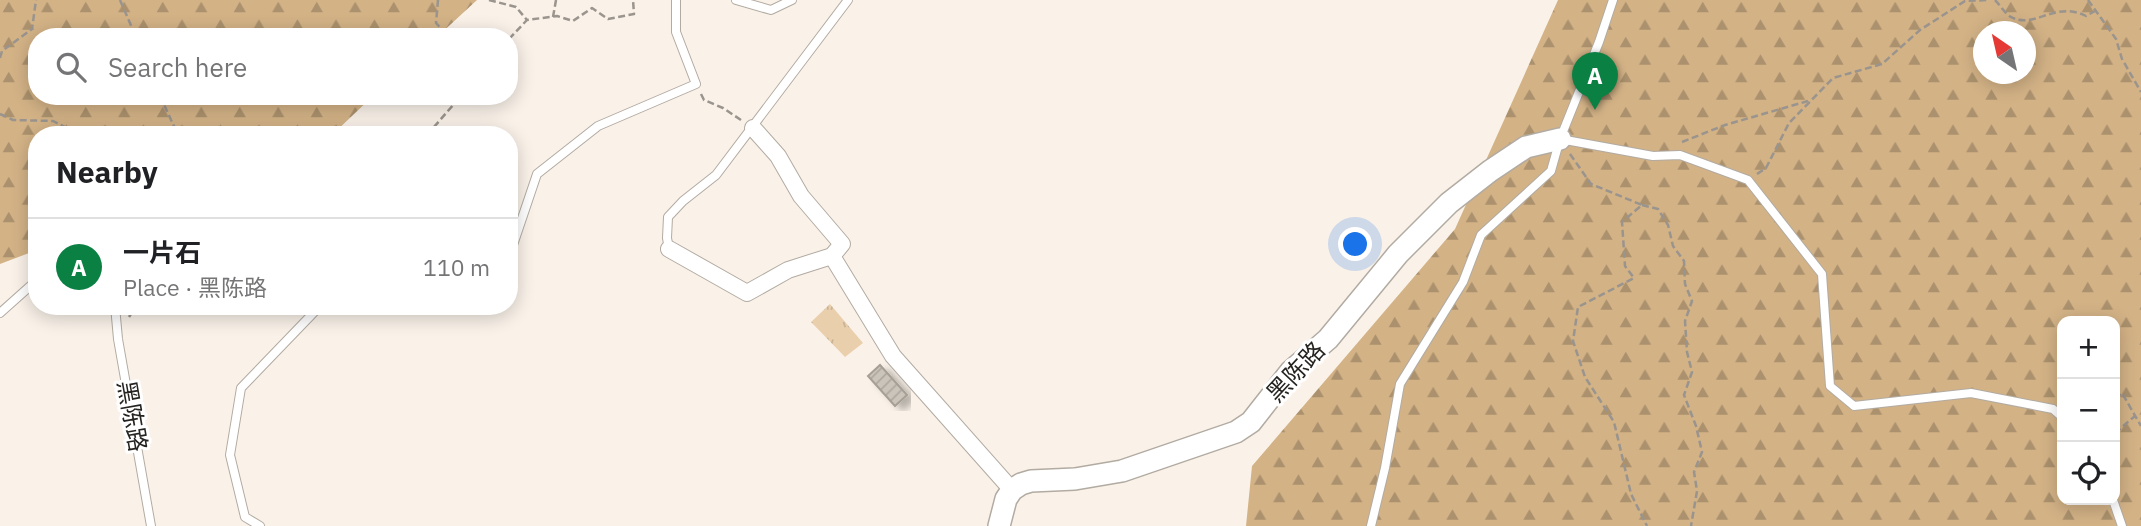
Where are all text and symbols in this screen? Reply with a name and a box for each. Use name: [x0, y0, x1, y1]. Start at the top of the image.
north arrow: [1973, 21, 2036, 84]
search box: [28, 28, 518, 105]
icon: search: [52, 48, 90, 86]
text: Search here: [108, 50, 247, 84]
pin: A: [1572, 52, 1618, 110]
text: Nearby: [56, 152, 158, 191]
your location: [1338, 227, 1372, 261]
text: 一片石: [123, 235, 201, 269]
text: A: [71, 252, 87, 282]
text: 110 m: [423, 252, 490, 282]
text: Place · 黑陈路: [123, 272, 267, 302]
map controls: [2057, 316, 2120, 505]
button: +: [2057, 316, 2120, 379]
street label: 黑陈路: [1259, 334, 1332, 409]
street label: 黑陈路: [111, 378, 155, 454]
button: −: [2057, 379, 2120, 442]
button: locate: [2057, 442, 2120, 505]

